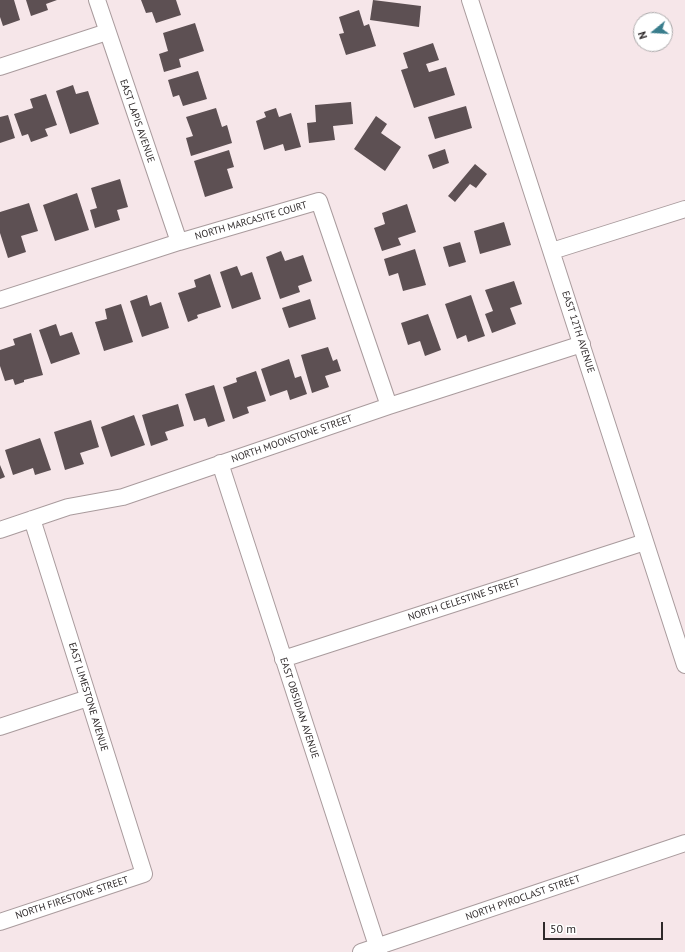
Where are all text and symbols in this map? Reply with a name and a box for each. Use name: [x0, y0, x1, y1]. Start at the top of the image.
north arrow: [633, 12, 673, 52]
text: N: [635, 30, 650, 41]
street label: EAST LAPIS AVENUE: [117, 78, 157, 164]
street label: NORTH MARCASITE COURT: [194, 199, 308, 243]
street label: EAST 12TH AVENUE: [559, 289, 597, 375]
street label: NORTH MOONSTONE STREET: [230, 413, 354, 465]
street label: NORTH CELESTINE STREET: [406, 576, 522, 624]
street label: EAST LIMESTONE AVENUE: [66, 641, 110, 753]
street label: EAST OBSIDIAN AVENUE: [277, 656, 321, 760]
street label: NORTH PYROCLAST STREET: [464, 873, 582, 923]
street label: NORTH FIRESTONE STREET: [14, 874, 130, 922]
scale bar: [545, 914, 665, 940]
text: 50 m: [550, 921, 576, 936]

